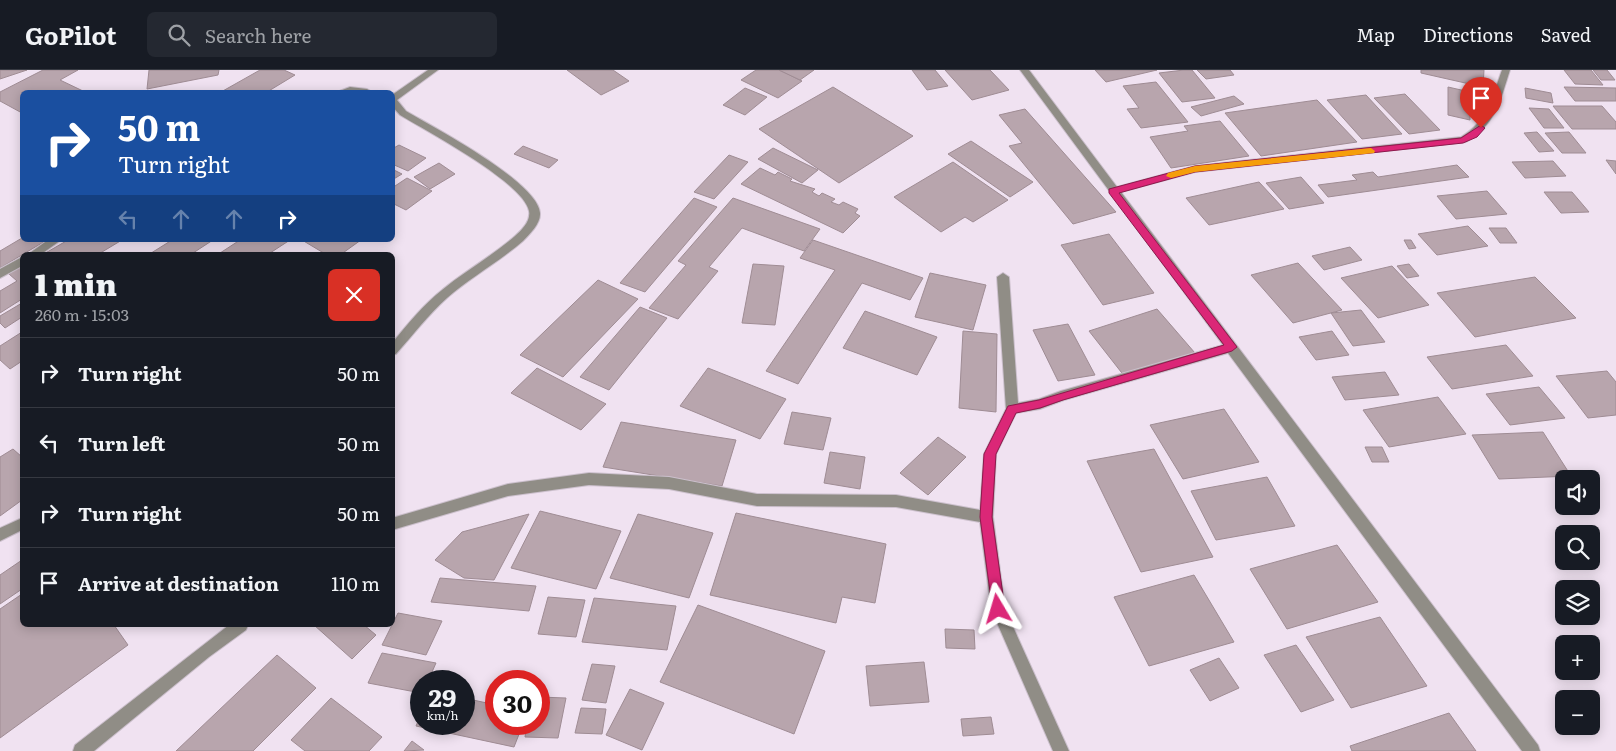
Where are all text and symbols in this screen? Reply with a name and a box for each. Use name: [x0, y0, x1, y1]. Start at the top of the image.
search box: [147, 12, 497, 57]
text: GoPilot: [25, 17, 117, 52]
icon: search: [165, 21, 193, 49]
text: Search here: [205, 21, 311, 49]
text: Map: [1357, 21, 1395, 48]
text: Directions: [1423, 21, 1513, 48]
text: Saved: [1541, 21, 1591, 48]
pin: [1460, 77, 1502, 128]
icon: arrive: [1467, 84, 1495, 112]
text: 50 m: [118, 100, 201, 152]
icon: right: [35, 110, 100, 175]
text: Turn right: [118, 147, 230, 180]
icon: left: [114, 205, 142, 233]
icon: ahead: [167, 205, 195, 233]
icon: ahead: [220, 205, 248, 233]
icon: right: [273, 205, 301, 233]
text: 1 min: [35, 261, 117, 305]
button: close: [328, 269, 380, 321]
text: 260 m · 15:03: [35, 302, 129, 326]
icon: right: [35, 359, 63, 387]
text: Turn right: [78, 359, 182, 387]
text: 50 m: [337, 359, 380, 387]
icon: left: [35, 429, 63, 457]
text: Turn left: [78, 429, 165, 457]
text: 50 m: [337, 429, 380, 457]
map controls: [1555, 470, 1600, 735]
button: sound: [1555, 470, 1600, 515]
icon: right: [35, 499, 63, 527]
text: Turn right: [78, 499, 182, 527]
text: 50 m: [337, 499, 380, 527]
button: search: [1555, 525, 1600, 570]
icon: arrive: [35, 569, 63, 597]
text: Arrive at destination: [78, 569, 279, 597]
text: 110 m: [331, 569, 380, 597]
button: layers: [1555, 580, 1600, 625]
position arrow: [971, 582, 1023, 634]
button: +: [1555, 635, 1600, 680]
speed limit sign: 30: [485, 670, 550, 735]
text: 29: [429, 678, 456, 715]
button: −: [1555, 690, 1600, 735]
text: km/h: [427, 706, 458, 724]

